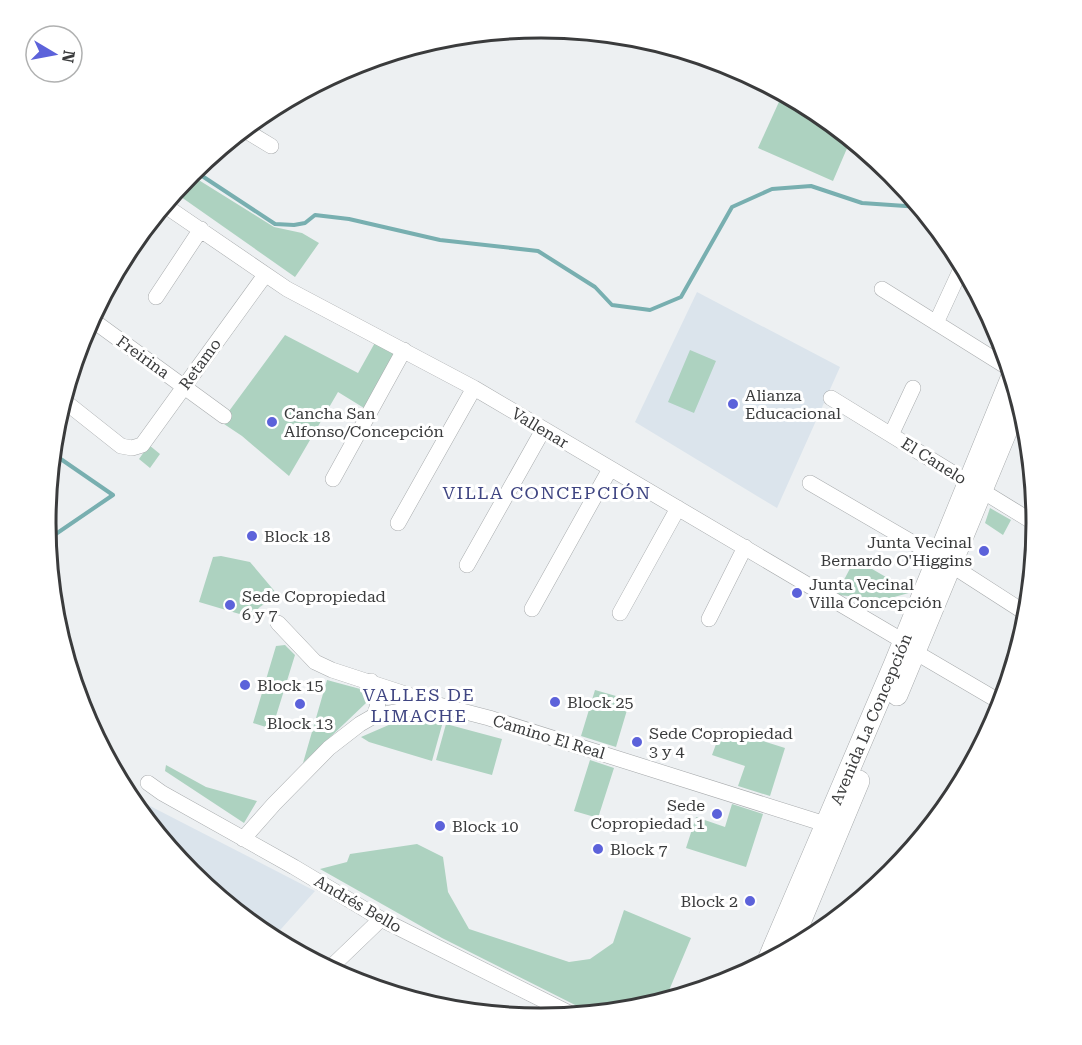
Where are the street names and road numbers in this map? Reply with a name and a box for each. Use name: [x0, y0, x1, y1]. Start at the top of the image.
street label: Freirina: [113, 332, 173, 383]
street label: Retamo: [175, 335, 225, 393]
street label: Vallenar: [508, 404, 572, 453]
street label: El Canelo: [898, 434, 970, 489]
street label: Avenida La Concepción: [826, 631, 915, 807]
street label: Camino El Real: [491, 711, 608, 763]
street label: Andrés Bello: [311, 871, 405, 937]

